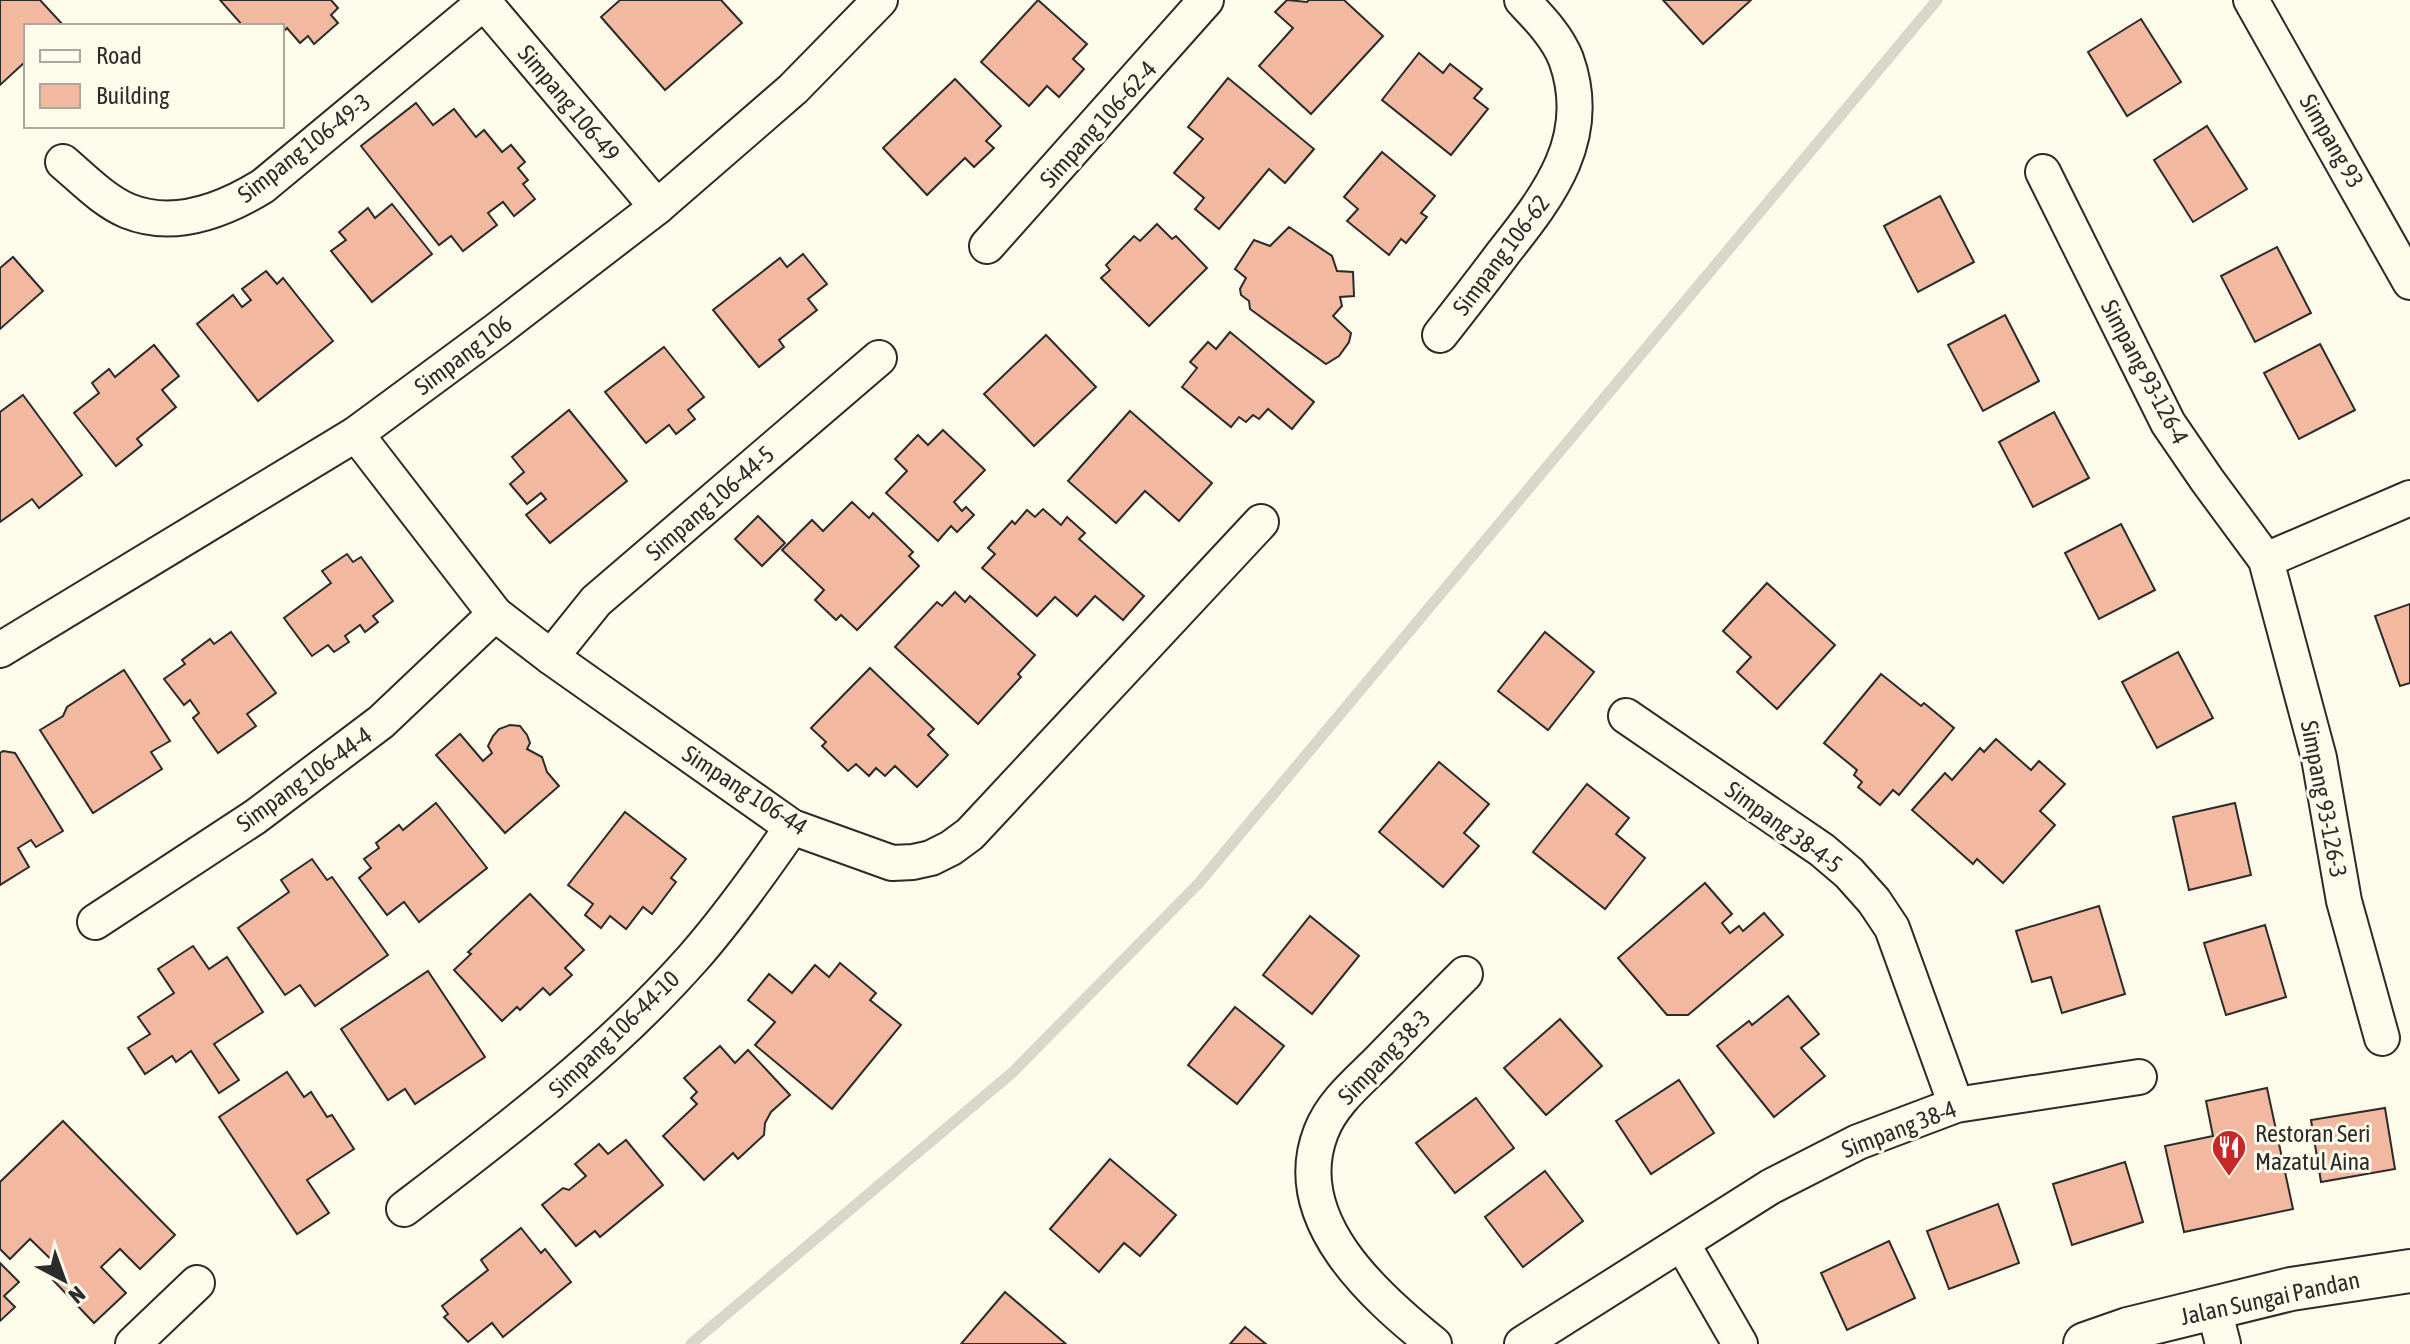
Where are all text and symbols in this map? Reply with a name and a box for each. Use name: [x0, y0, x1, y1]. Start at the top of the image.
legend: [24, 24, 284, 128]
street label: Simpang 106-49: [513, 40, 625, 166]
text: Road: [96, 42, 142, 69]
street label: Simpang 106-62-4: [1034, 55, 1162, 193]
text: Building: [96, 82, 170, 109]
street label: Simpang 106-49-3: [233, 88, 375, 208]
street label: Simpang 93: [2295, 90, 2369, 192]
street label: Simpang 106-62: [1447, 190, 1555, 320]
street label: Simpang 93-126-4: [2096, 295, 2194, 449]
street label: Simpang 106: [409, 310, 517, 400]
street label: Simpang 106-44-5: [641, 440, 779, 566]
street label: Simpang 93-126-3: [2296, 718, 2352, 880]
street label: Simpang 106-44-4: [231, 721, 377, 837]
street label: Simpang 106-44: [678, 740, 812, 840]
street label: Simpang 38-4-5: [1720, 776, 1848, 878]
street label: Simpang 106-44-10: [543, 965, 685, 1103]
street label: Simpang 38-3: [1332, 1004, 1436, 1110]
street label: Simpang 38-4: [1838, 1095, 1960, 1163]
place label: Restoran Seri Mazatul Aina: [2255, 1120, 2371, 1175]
restaurant icon: Restoran Seri Mazatul Aina: [2210, 1128, 2248, 1178]
north arrow: [24, 1240, 104, 1320]
street label: Jalan Sungai Pandan: [2178, 1266, 2362, 1330]
text: N: [64, 1281, 91, 1309]

